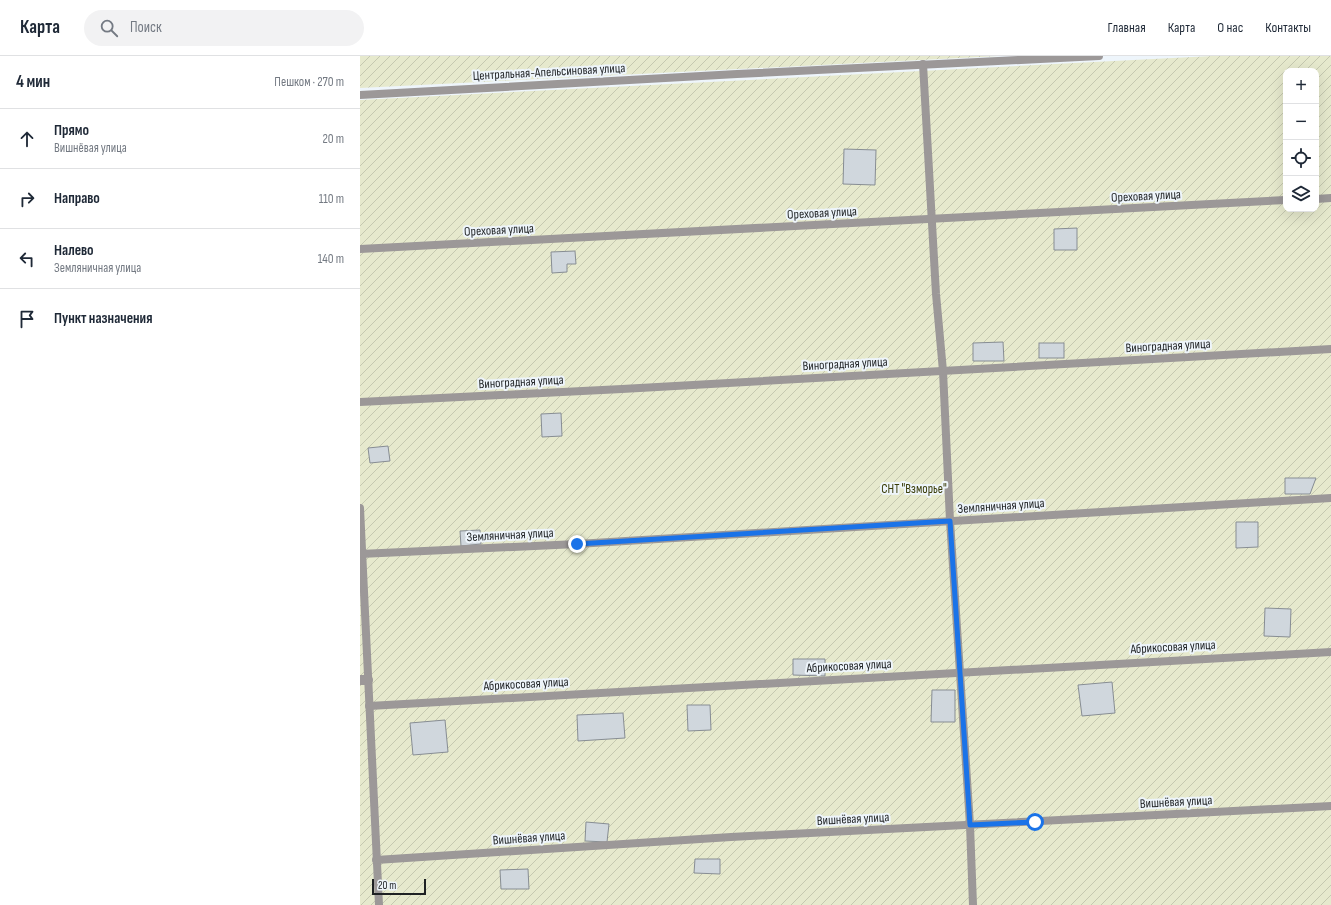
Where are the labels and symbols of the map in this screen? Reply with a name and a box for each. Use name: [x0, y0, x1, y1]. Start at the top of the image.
street label: Центральная-Апельсиновая улица: [472, 60, 626, 84]
street label: Ореховая улица: [1111, 186, 1181, 206]
street label: Ореховая улица: [787, 203, 857, 223]
street label: Ореховая улица: [464, 220, 534, 240]
street label: Виноградная улица: [1125, 336, 1211, 356]
street label: Виноградная улица: [802, 354, 888, 374]
street label: Виноградная улица: [478, 372, 564, 392]
park label: СНТ "Взморье": [881, 481, 947, 497]
street label: Земляничная улица: [957, 495, 1045, 517]
street label: Земляничная улица: [466, 525, 554, 545]
route end: [568, 535, 586, 553]
street label: Абрикосовая улица: [1129, 637, 1216, 657]
street label: Абрикосовая улица: [805, 656, 892, 676]
street label: Абрикосовая улица: [482, 674, 569, 694]
street label: Вишнёвая улица: [1139, 792, 1213, 812]
street label: Вишнёвая улица: [816, 809, 890, 829]
route start: [1026, 813, 1044, 831]
street label: Вишнёвая улица: [492, 827, 566, 849]
scale bar: [372, 877, 426, 896]

